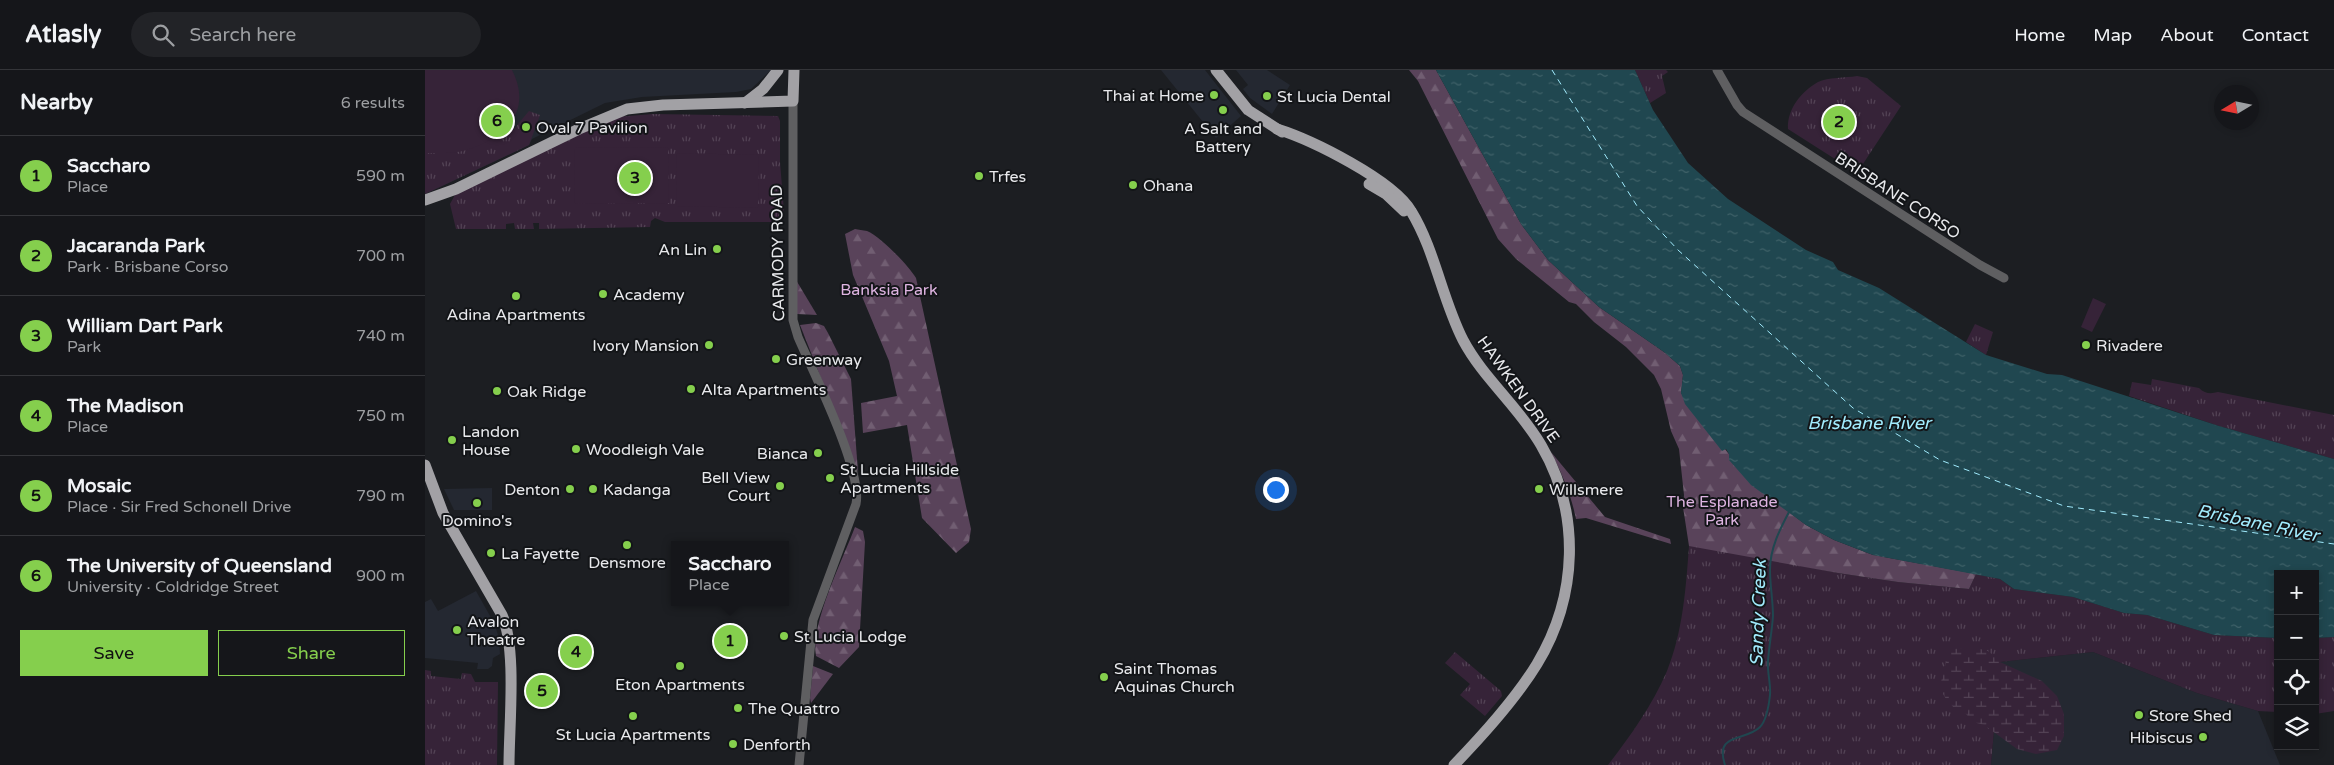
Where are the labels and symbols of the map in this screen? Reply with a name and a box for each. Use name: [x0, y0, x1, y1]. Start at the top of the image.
north arrow: [2214, 85, 2259, 130]
place label: Thai at Home: [1103, 86, 1204, 106]
place label: St Lucia Dental: [1277, 87, 1391, 107]
marker: Thai at Home: [1208, 89, 1220, 101]
marker: St Lucia Dental: [1261, 90, 1273, 102]
pin: 6: [481, 102, 513, 140]
pin: 2: [1823, 103, 1855, 141]
marker: A Salt and Battery: [1217, 104, 1229, 116]
place label: Oval 7 Pavilion: [536, 118, 648, 138]
place label: A Salt and Battery: [1184, 119, 1262, 157]
marker: Oval 7 Pavilion: [520, 121, 532, 133]
street label: BRISBANE CORSO: [1831, 148, 1964, 244]
pin: 3: [619, 159, 651, 197]
place label: Trfes: [989, 167, 1026, 187]
marker: Trfes: [973, 170, 985, 182]
place label: Ohana: [1143, 176, 1193, 196]
marker: Ohana: [1127, 179, 1139, 191]
street label: CARMODY ROAD: [767, 184, 789, 322]
place label: An Lin: [658, 240, 707, 260]
marker: An Lin: [711, 243, 723, 255]
park label: Banksia Park: [840, 280, 938, 300]
place label: Academy: [613, 285, 685, 305]
marker: Academy: [597, 288, 609, 300]
marker: Adina Apartments: [510, 290, 522, 302]
place label: Adina Apartments: [447, 305, 585, 325]
street label: HAWKEN DRIVE: [1473, 332, 1564, 447]
place label: Ivory Mansion: [592, 336, 699, 356]
place label: Rivadere: [2096, 336, 2163, 356]
marker: Ivory Mansion: [703, 339, 715, 351]
marker: Rivadere: [2080, 339, 2092, 351]
place label: Greenway: [786, 350, 862, 370]
marker: Greenway: [770, 353, 782, 365]
place label: Alta Apartments: [701, 380, 826, 400]
place label: Oak Ridge: [507, 382, 586, 402]
marker: Alta Apartments: [685, 383, 697, 395]
marker: Oak Ridge: [491, 385, 503, 397]
water label: Brisbane River: [1807, 412, 1933, 434]
place label: Landon House: [462, 422, 520, 460]
marker: Landon House: [446, 434, 458, 446]
place label: Woodleigh Vale: [586, 440, 704, 460]
marker: Woodleigh Vale: [570, 443, 582, 455]
place label: Bianca: [757, 444, 808, 464]
marker: Bianca: [812, 447, 824, 459]
place label: St Lucia Hillside Apartments: [840, 460, 959, 498]
place label: Bell View Court: [701, 468, 770, 506]
marker: St Lucia Hillside Apartments: [824, 472, 836, 484]
your location: [1263, 477, 1289, 503]
place label: Denton: [504, 480, 560, 500]
place label: Kadanga: [603, 480, 671, 500]
marker: Bell View Court: [774, 480, 786, 492]
place label: Willsmere: [1549, 480, 1623, 500]
marker: Denton: [564, 483, 576, 495]
marker: Kadanga: [587, 483, 599, 495]
marker: Willsmere: [1533, 483, 1545, 495]
park label: The Esplanade Park: [1666, 492, 1778, 530]
marker: Domino's: [471, 497, 483, 509]
water label: Brisbane River: [2195, 499, 2323, 547]
place label: Domino's: [442, 511, 512, 531]
marker: Densmore: [621, 539, 633, 551]
place label: La Fayette: [501, 544, 579, 564]
marker: La Fayette: [485, 547, 497, 559]
place label: Densmore: [588, 553, 666, 573]
water label: Sandy Creek: [1745, 558, 1771, 667]
place label: Avalon Theatre: [467, 612, 525, 650]
pin: 1: [714, 622, 746, 660]
marker: Avalon Theatre: [451, 624, 463, 636]
place label: St Lucia Lodge: [794, 627, 907, 647]
marker: St Lucia Lodge: [778, 630, 790, 642]
pin: 4: [560, 633, 592, 671]
place label: Saint Thomas Aquinas Church: [1114, 659, 1235, 697]
marker: Eton Apartments: [674, 660, 686, 672]
marker: Saint Thomas Aquinas Church: [1098, 671, 1110, 683]
pin: 5: [526, 672, 558, 710]
place label: Eton Apartments: [615, 675, 745, 695]
place label: The Quattro: [748, 699, 840, 719]
marker: The Quattro: [732, 702, 744, 714]
place label: Store Shed: [2149, 706, 2232, 726]
marker: Store Shed: [2133, 709, 2145, 721]
marker: St Lucia Apartments: [627, 710, 639, 722]
place label: St Lucia Apartments: [556, 725, 710, 745]
place label: Hibiscus: [2129, 728, 2193, 748]
marker: Hibiscus: [2197, 731, 2209, 743]
place label: Denforth: [743, 735, 811, 755]
marker: Denforth: [727, 738, 739, 750]

